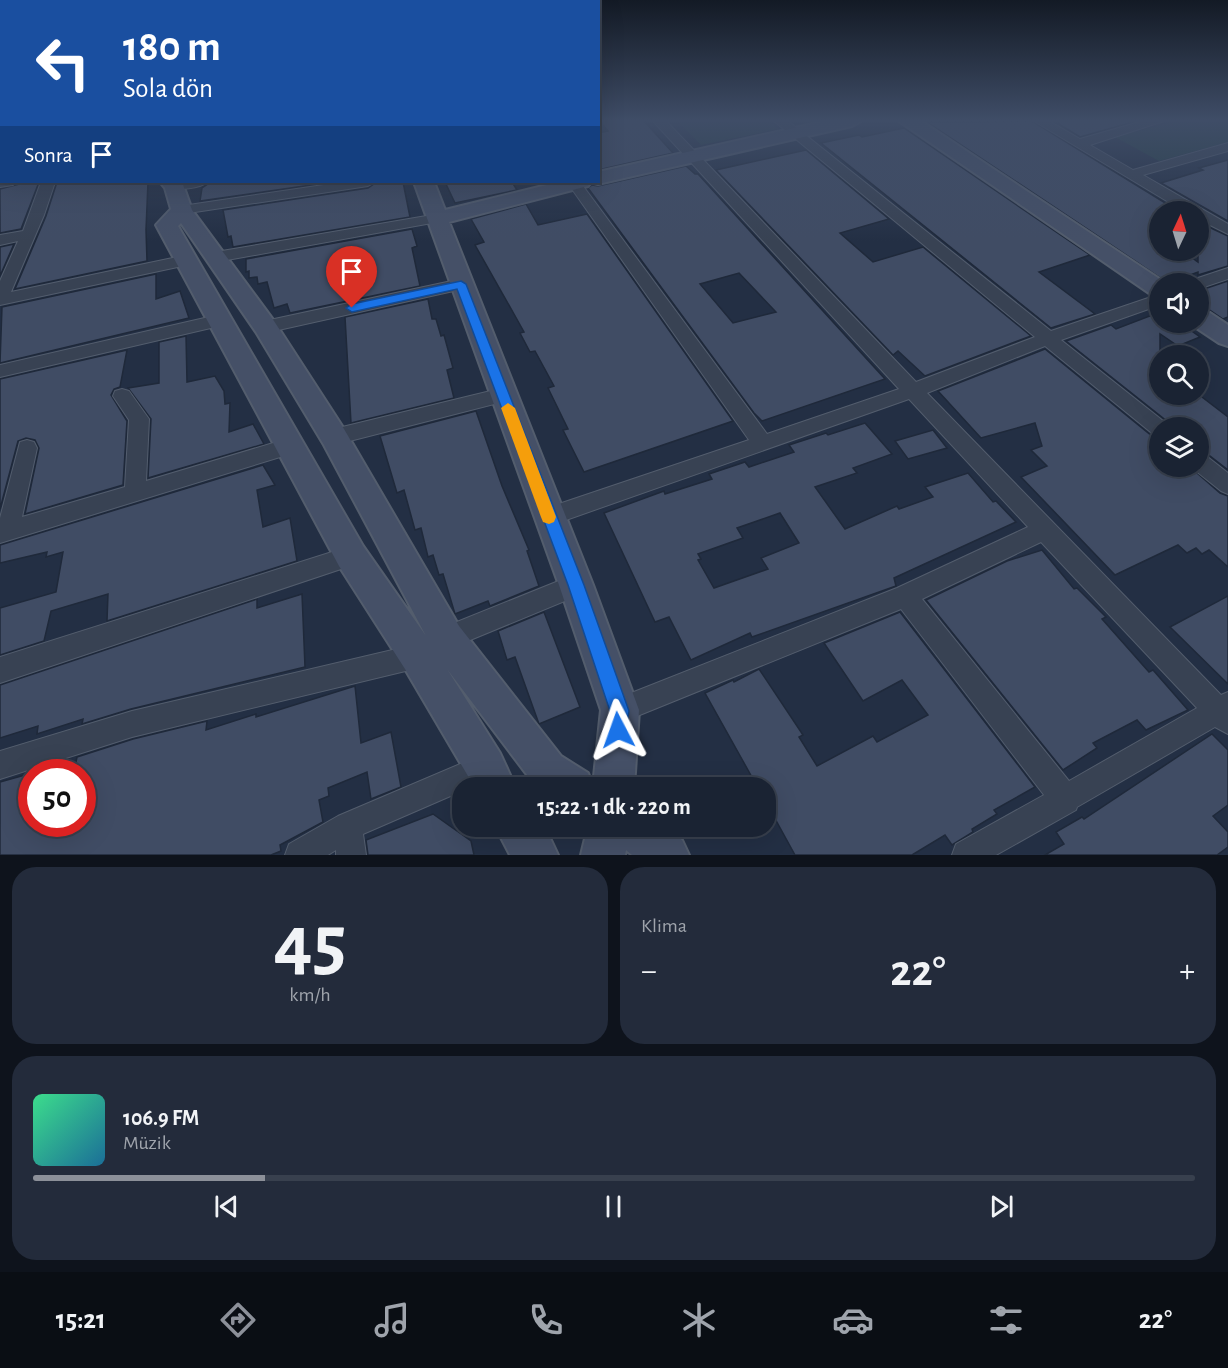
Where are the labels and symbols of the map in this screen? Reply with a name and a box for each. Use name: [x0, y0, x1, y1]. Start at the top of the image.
north arrow: [1149, 201, 1209, 261]
pin: [326, 246, 377, 308]
position arrow: [586, 698, 650, 762]
speed limit sign: 50: [18, 759, 96, 837]

